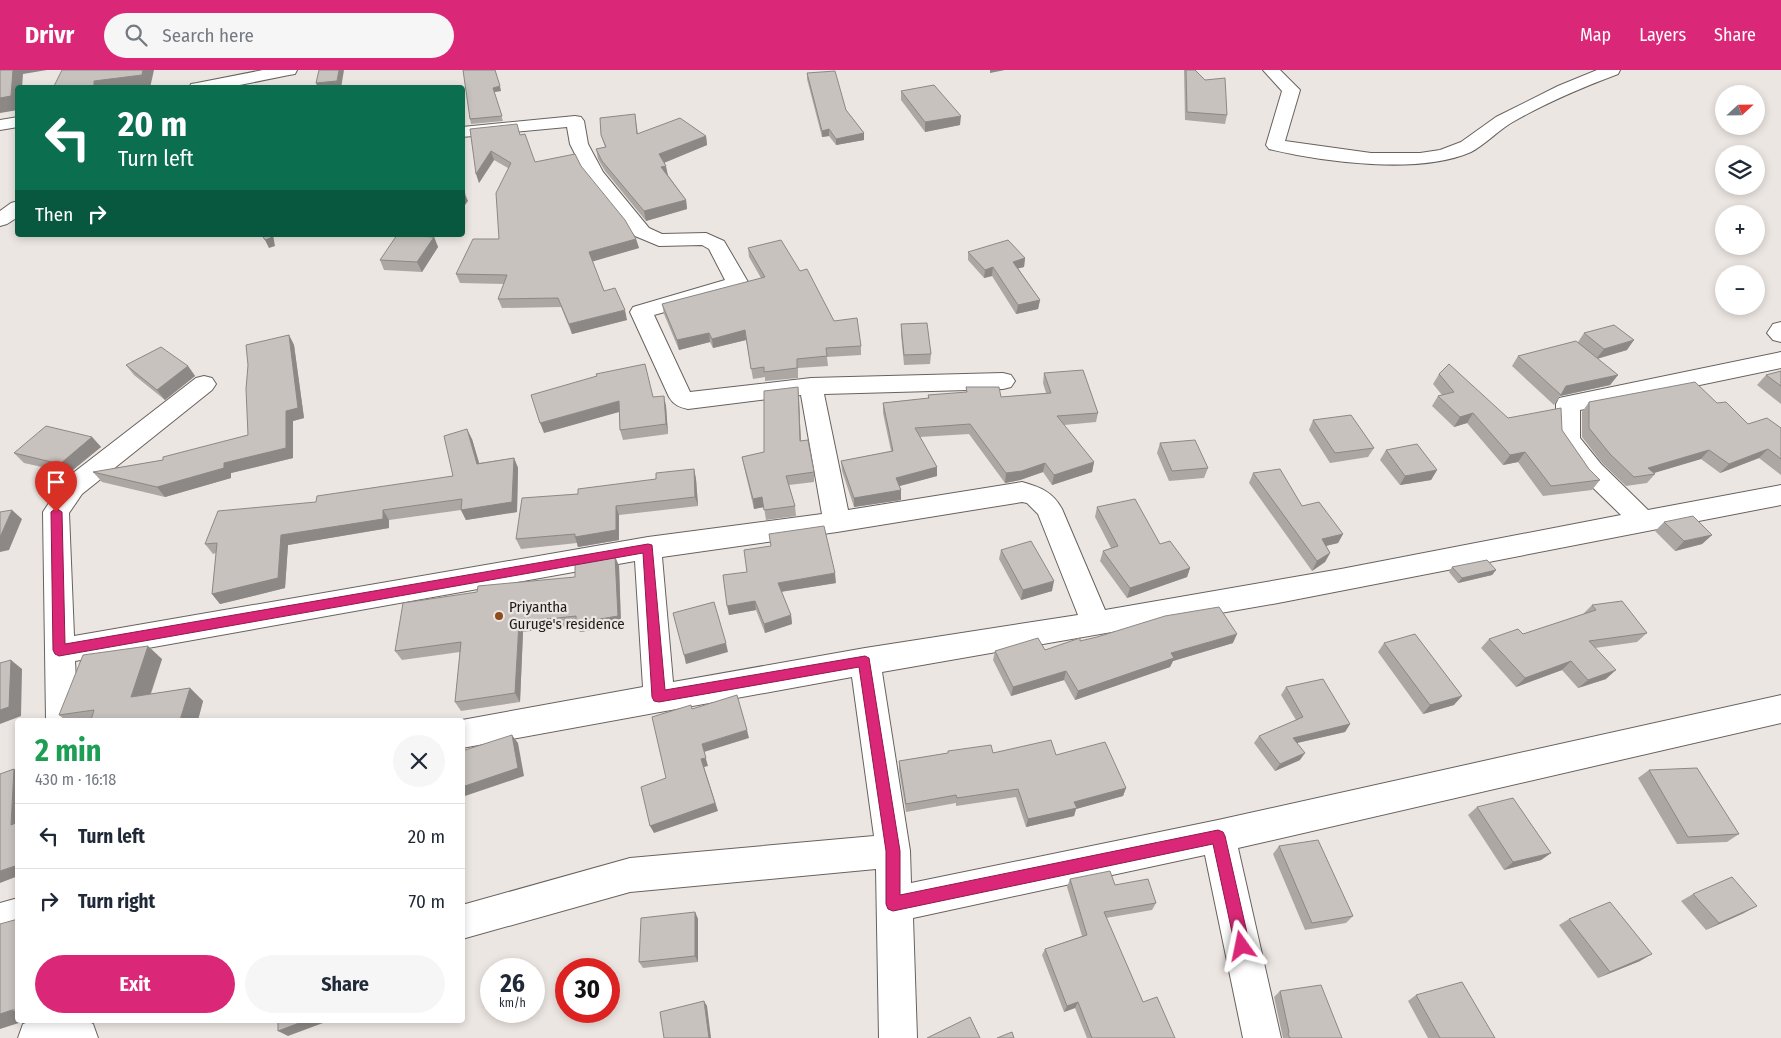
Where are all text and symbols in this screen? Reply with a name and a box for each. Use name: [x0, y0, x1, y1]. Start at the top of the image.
search box: [104, 13, 454, 58]
text: Drivr: [25, 21, 74, 49]
icon: search: [122, 21, 150, 49]
text: Search here: [162, 24, 254, 47]
text: Map: [1580, 24, 1611, 46]
text: Layers: [1639, 24, 1686, 46]
text: Share: [1714, 24, 1756, 46]
north arrow: [1715, 85, 1765, 135]
map controls: [1715, 85, 1765, 315]
text: 20 m: [118, 103, 187, 145]
icon: left: [35, 105, 100, 170]
text: Turn left: [118, 145, 194, 172]
button: layers: [1715, 145, 1765, 195]
icon: right: [83, 200, 111, 228]
text: Then: [35, 203, 73, 226]
button: +: [1715, 205, 1765, 255]
button: −: [1715, 265, 1765, 315]
pin: [35, 461, 77, 512]
icon: arrive: [42, 468, 70, 496]
place label: Priyantha Guruge's residence: [509, 598, 625, 633]
marker: Priyantha Guruge's residence: [493, 610, 505, 622]
text: 2 min: [35, 733, 102, 769]
button: close: [393, 735, 445, 787]
text: 430 m · 16:18: [35, 770, 116, 789]
icon: left: [35, 822, 63, 850]
text: Turn left: [78, 825, 145, 848]
text: 20 m: [408, 825, 445, 848]
icon: right: [35, 887, 63, 915]
text: Turn right: [78, 890, 155, 913]
text: 70 m: [409, 890, 445, 913]
position arrow: [1215, 919, 1267, 971]
button: Exit: [35, 955, 235, 1013]
button: Share: [245, 955, 445, 1013]
speed limit sign: 30: [555, 958, 620, 1023]
text: 26: [500, 969, 525, 999]
text: km/h: [499, 996, 526, 1010]

